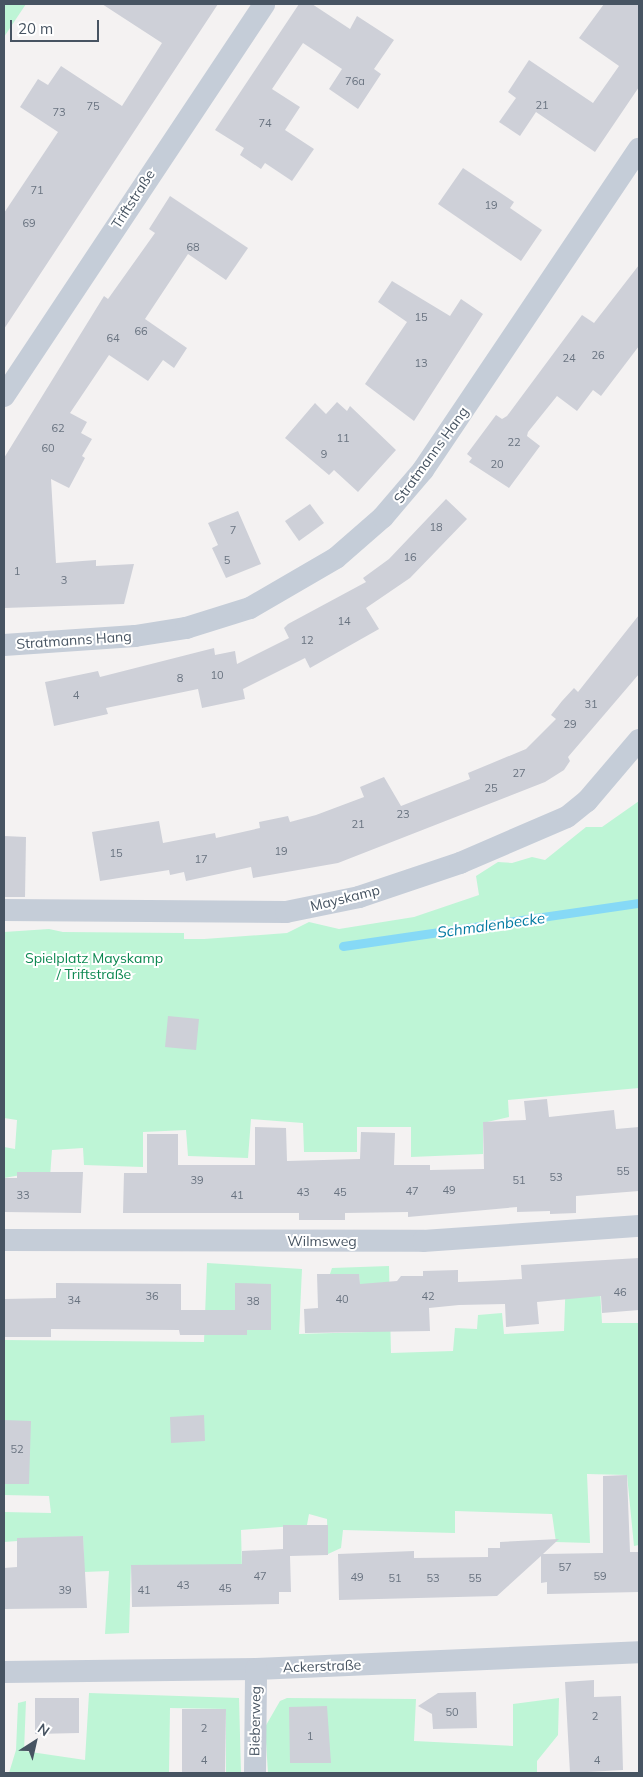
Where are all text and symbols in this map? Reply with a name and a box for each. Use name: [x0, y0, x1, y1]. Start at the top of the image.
scale bar: [12, 10, 101, 42]
text: 20 m: [18, 19, 53, 38]
house number: 76a: [345, 74, 365, 88]
house number: 21: [535, 98, 549, 112]
house number: 75: [86, 99, 100, 113]
house number: 73: [52, 105, 66, 119]
house number: 74: [258, 116, 272, 130]
street label: Triftstraße: [108, 166, 158, 232]
house number: 71: [30, 183, 44, 197]
house number: 19: [484, 198, 498, 212]
house number: 69: [22, 216, 36, 230]
house number: 68: [186, 240, 200, 254]
house number: 15: [414, 310, 428, 324]
house number: 66: [134, 324, 148, 338]
house number: 64: [106, 331, 120, 345]
house number: 26: [591, 348, 605, 362]
house number: 24: [562, 351, 576, 365]
house number: 13: [414, 356, 428, 370]
street label: Stratmanns Hang: [390, 403, 472, 507]
house number: 62: [51, 421, 65, 435]
house number: 11: [336, 431, 350, 445]
house number: 22: [507, 435, 521, 449]
house number: 60: [41, 441, 55, 455]
house number: 9: [321, 447, 327, 461]
house number: 20: [490, 457, 504, 471]
house number: 18: [429, 520, 443, 534]
house number: 7: [230, 523, 236, 537]
house number: 16: [403, 550, 417, 564]
house number: 5: [224, 553, 230, 567]
house number: 1: [14, 564, 20, 578]
house number: 3: [61, 573, 67, 587]
house number: 14: [337, 614, 351, 628]
street label: Stratmanns Hang: [16, 628, 132, 652]
house number: 12: [300, 633, 314, 647]
house number: 10: [210, 668, 224, 682]
house number: 8: [177, 671, 183, 685]
house number: 4: [73, 688, 79, 702]
house number: 31: [584, 697, 598, 711]
house number: 29: [563, 717, 577, 731]
house number: 27: [512, 766, 526, 780]
house number: 25: [484, 781, 498, 795]
house number: 23: [396, 807, 410, 821]
house number: 21: [351, 817, 365, 831]
house number: 19: [274, 844, 288, 858]
house number: 15: [109, 846, 123, 860]
house number: 17: [194, 852, 208, 866]
street label: Mayskamp: [309, 881, 381, 915]
water label: Schmalenbecke: [436, 909, 546, 941]
park label: Spielplatz Mayskamp / Triftstraße: [25, 950, 163, 982]
house number: 55: [616, 1164, 630, 1178]
house number: 53: [549, 1170, 563, 1184]
house number: 39: [190, 1173, 204, 1187]
house number: 51: [512, 1173, 526, 1187]
house number: 49: [442, 1183, 456, 1197]
house number: 47: [405, 1184, 419, 1198]
house number: 43: [296, 1185, 310, 1199]
house number: 45: [333, 1185, 347, 1199]
house number: 33: [16, 1188, 30, 1202]
house number: 41: [230, 1188, 244, 1202]
street label: Wilmsweg: [287, 1233, 357, 1249]
house number: 46: [613, 1285, 627, 1299]
house number: 36: [145, 1289, 159, 1303]
house number: 42: [421, 1289, 435, 1303]
house number: 40: [335, 1292, 349, 1306]
house number: 34: [67, 1293, 81, 1307]
house number: 38: [246, 1294, 260, 1308]
house number: 52: [10, 1442, 24, 1456]
house number: 57: [558, 1560, 572, 1574]
house number: 47: [253, 1569, 267, 1583]
house number: 59: [593, 1569, 607, 1583]
house number: 49: [350, 1570, 364, 1584]
house number: 51: [388, 1571, 402, 1585]
house number: 53: [426, 1571, 440, 1585]
house number: 55: [468, 1571, 482, 1585]
house number: 43: [176, 1578, 190, 1592]
house number: 45: [218, 1581, 232, 1595]
house number: 39: [58, 1583, 72, 1597]
house number: 41: [137, 1583, 151, 1597]
street label: Ackerstraße: [282, 1656, 362, 1676]
street label: Bieberweg: [246, 1686, 264, 1756]
house number: 50: [445, 1705, 459, 1719]
house number: 2: [592, 1709, 598, 1723]
north arrow: [10, 1717, 60, 1767]
text: N: [34, 1719, 53, 1740]
house number: 2: [201, 1721, 207, 1735]
house number: 1: [307, 1729, 313, 1743]
house number: 4: [201, 1753, 207, 1767]
house number: 4: [594, 1753, 600, 1767]

